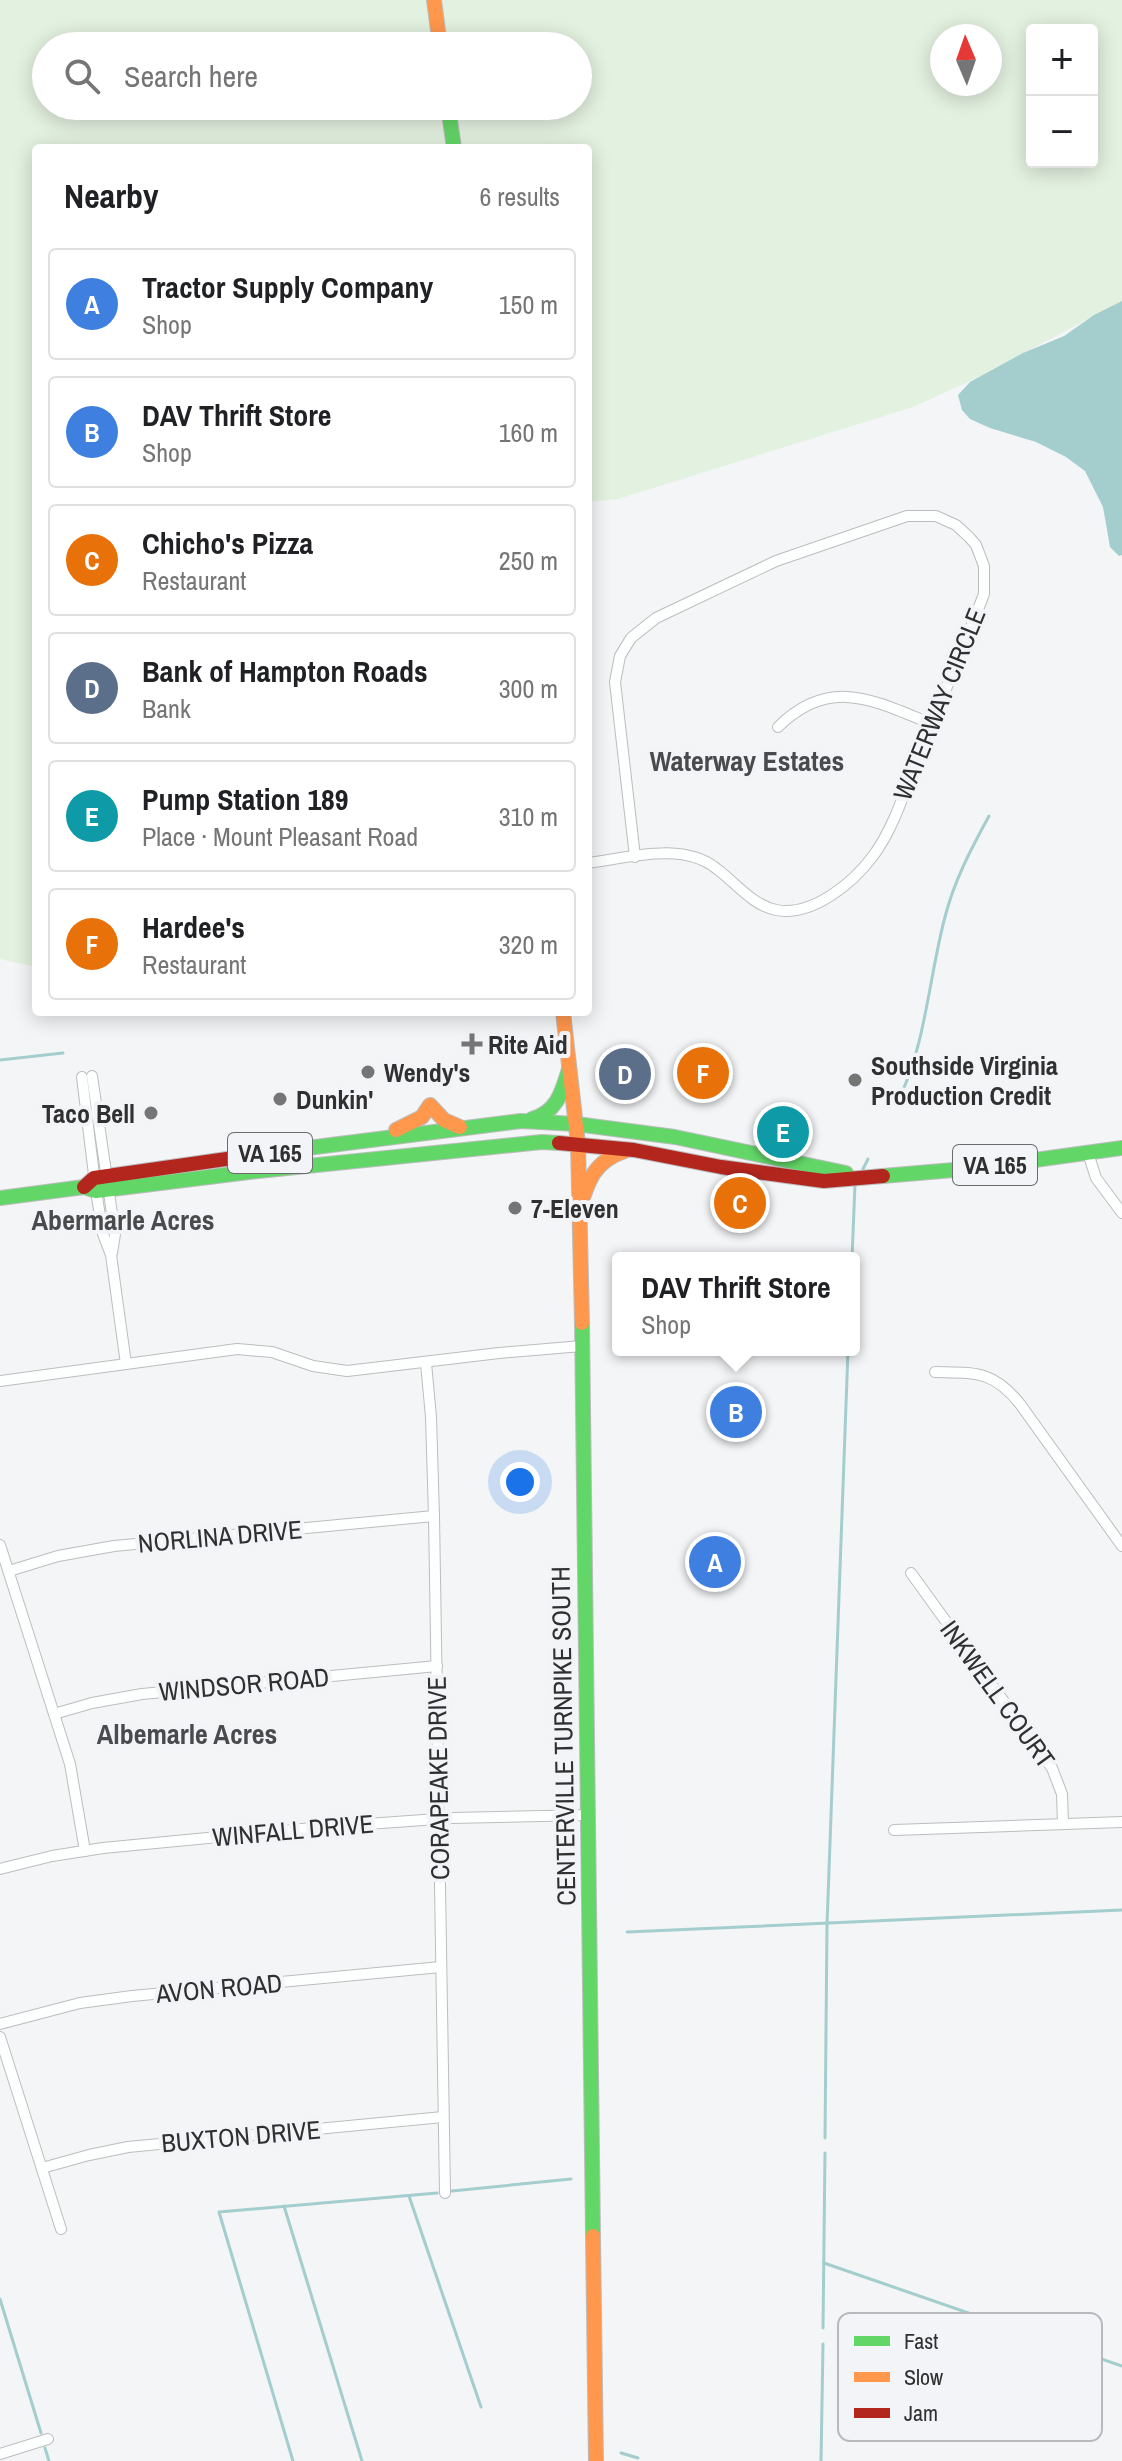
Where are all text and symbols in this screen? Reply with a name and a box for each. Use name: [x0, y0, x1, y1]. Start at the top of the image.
north arrow: [930, 24, 1002, 96]
map controls: [1026, 24, 1098, 168]
button: +: [1026, 24, 1098, 96]
search box: [32, 32, 592, 120]
icon: search: [60, 54, 104, 98]
text: Search here: [124, 56, 258, 96]
button: −: [1026, 96, 1098, 168]
text: Nearby: [64, 173, 159, 219]
text: 6 results: [479, 179, 560, 214]
text: Tractor Supply Company: [142, 267, 433, 307]
text: A: [84, 287, 100, 322]
text: 150 m: [499, 287, 558, 322]
text: Shop: [142, 307, 192, 342]
text: DAV Thrift Store: [142, 395, 332, 435]
text: B: [84, 415, 100, 450]
text: 160 m: [499, 415, 558, 450]
text: Shop: [142, 435, 192, 470]
text: Chicho's Pizza: [142, 523, 313, 563]
text: C: [84, 543, 100, 578]
text: 250 m: [499, 543, 558, 578]
text: Restaurant: [142, 563, 246, 598]
street label: WATERWAY CIRCLE: [885, 603, 993, 805]
text: Bank of Hampton Roads: [142, 651, 428, 691]
text: D: [84, 671, 100, 706]
text: 300 m: [499, 671, 558, 706]
text: Bank: [142, 691, 191, 726]
district label: Waterway Estates: [650, 742, 844, 780]
text: Pump Station 189: [142, 779, 348, 819]
text: E: [85, 799, 99, 834]
text: 310 m: [499, 799, 558, 834]
text: Place · Mount Pleasant Road: [142, 819, 418, 854]
text: Hardee's: [142, 907, 245, 947]
text: F: [85, 927, 99, 962]
text: 320 m: [499, 927, 558, 962]
text: Restaurant: [142, 947, 246, 982]
place label: Rite Aid: [488, 1027, 568, 1062]
marker: Rite Aid: [463, 1035, 481, 1053]
pin: F: [677, 1043, 729, 1103]
pin: D: [599, 1044, 651, 1104]
place label: Southside Virginia Production Credit: [871, 1048, 1058, 1113]
place label: Wendy's: [384, 1055, 470, 1090]
marker: Wendy's: [359, 1063, 377, 1081]
marker: Southside Virginia Production Credit: [846, 1071, 864, 1089]
place label: Dunkin': [296, 1082, 373, 1117]
marker: Dunkin': [271, 1090, 289, 1108]
place label: Taco Bell: [42, 1096, 135, 1131]
pin: E: [757, 1102, 809, 1162]
marker: Taco Bell: [142, 1104, 160, 1122]
road number: VA 165: [228, 1133, 312, 1173]
road number: VA 165: [953, 1145, 1037, 1185]
pin: C: [714, 1173, 766, 1233]
place label: 7-Eleven: [531, 1191, 619, 1226]
marker: 7-Eleven: [506, 1199, 524, 1217]
district label: Abermarle Acres: [32, 1201, 214, 1239]
popup: [612, 1252, 860, 1356]
text: DAV Thrift Store: [641, 1267, 831, 1307]
text: Shop: [641, 1307, 691, 1342]
pin: B: [710, 1382, 762, 1442]
your location: [500, 1462, 540, 1502]
street label: NORLINA DRIVE: [136, 1511, 304, 1561]
pin: A: [689, 1532, 741, 1592]
street label: CENTERVILLE TURNPIKE SOUTH: [543, 1566, 583, 1906]
street label: INKWELL COURT: [933, 1613, 1063, 1775]
street label: WINDSOR ROAD: [158, 1659, 330, 1709]
street label: CORAPEAKE DRIVE: [419, 1676, 457, 1880]
district label: Albemarle Acres: [97, 1715, 277, 1753]
street label: WINFALL DRIVE: [211, 1806, 375, 1854]
street label: AVON ROAD: [154, 1965, 283, 2011]
street label: BUXTON DRIVE: [160, 2112, 322, 2160]
legend: [838, 2313, 1102, 2441]
text: Fast: [904, 2326, 938, 2356]
text: Slow: [904, 2362, 943, 2392]
text: Jam: [904, 2398, 938, 2428]

